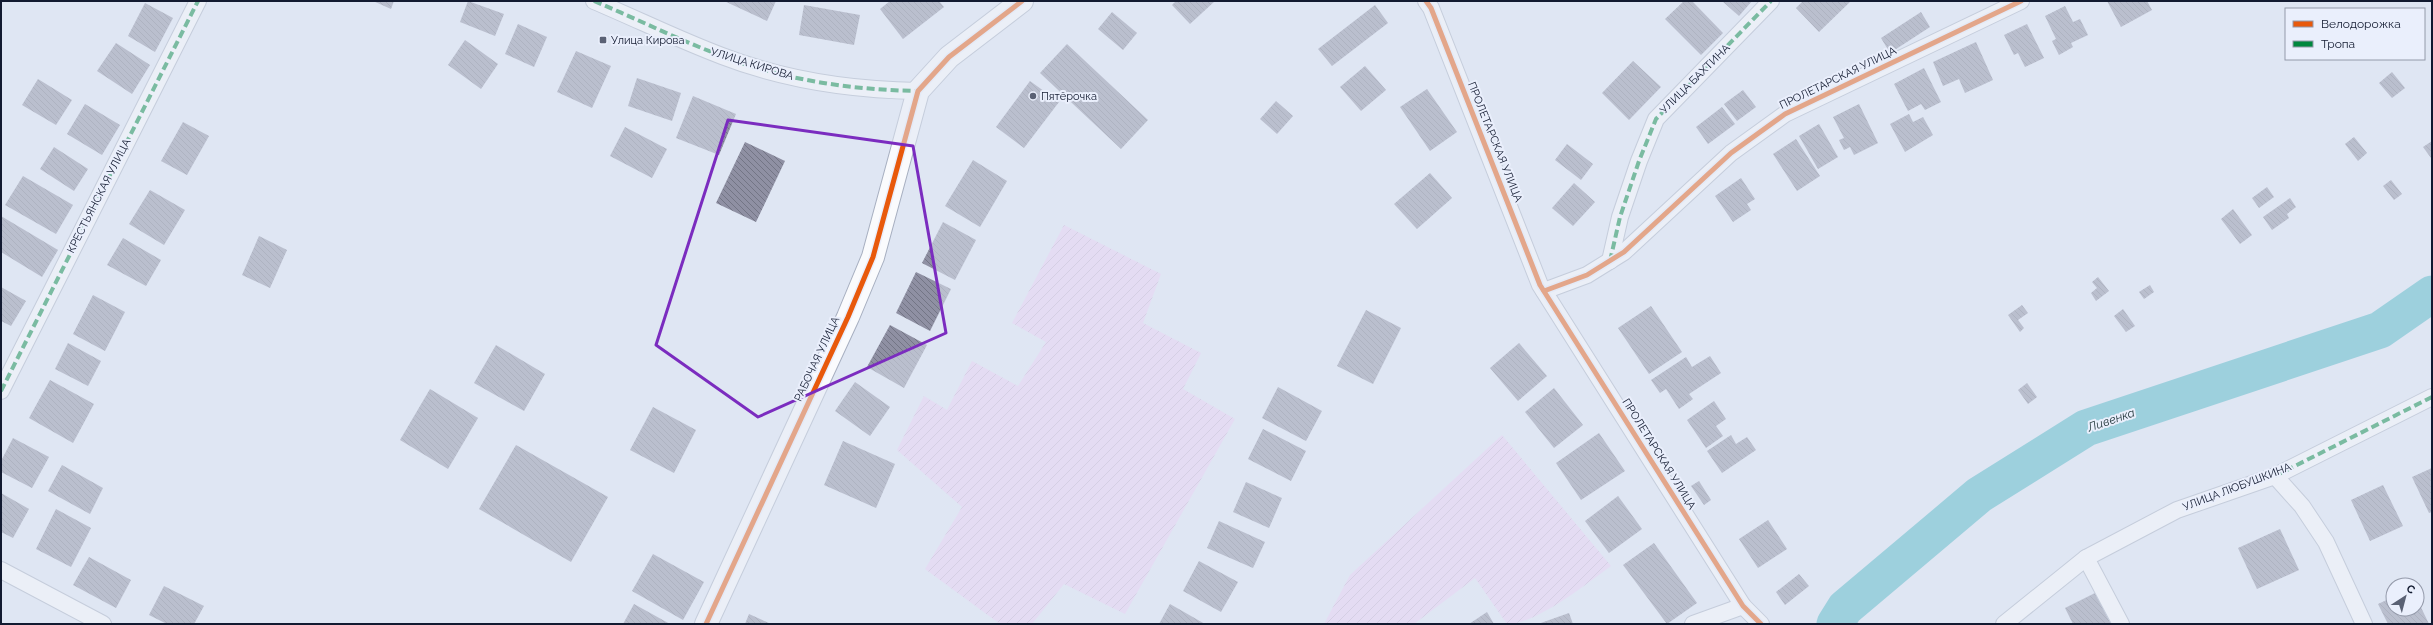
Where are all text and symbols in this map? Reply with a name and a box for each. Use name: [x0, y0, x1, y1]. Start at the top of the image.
legend: [2285, 8, 2425, 60]
text: Велодорожка: [2321, 17, 2401, 31]
place label: Улица Кирова: [611, 34, 684, 47]
marker: Улица Кирова: [598, 35, 608, 45]
text: Тропа: [2321, 37, 2355, 51]
street label: УЛИЦА БАХТИНА: [1657, 41, 1733, 117]
street label: ПРОЛЕТАРСКАЯ УЛИЦА: [1777, 44, 1899, 112]
street label: УЛИЦА КИРОВА: [709, 45, 796, 83]
street label: ПРОЛЕТАРСКАЯ УЛИЦА: [1465, 80, 1525, 204]
place label: Пятёрочка: [1041, 90, 1097, 103]
marker: Пятёрочка: [1028, 91, 1038, 101]
street label: КРЕСТЬЯНСКАЯ УЛИЦА: [64, 136, 134, 255]
street label: РАБОЧАЯ УЛИЦА: [792, 314, 843, 404]
street label: ПРОЛЕТАРСКАЯ УЛИЦА: [1619, 396, 1699, 512]
water label: Ливенка: [2085, 405, 2136, 435]
street label: УЛИЦА ЛЮБУШКИНА: [2181, 460, 2294, 514]
north arrow: [2385, 577, 2425, 617]
text: С: [2404, 582, 2418, 597]

